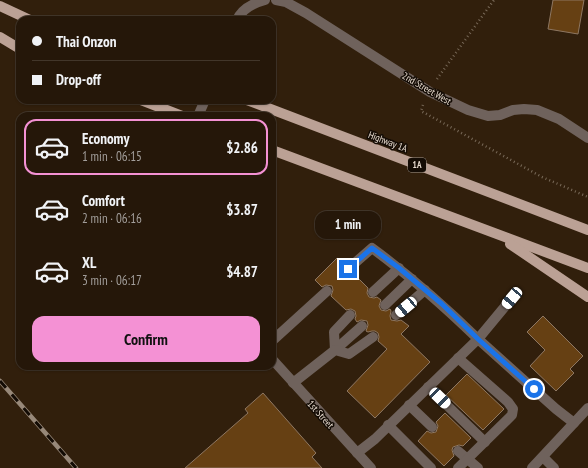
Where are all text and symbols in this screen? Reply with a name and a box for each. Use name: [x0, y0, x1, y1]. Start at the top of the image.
text: Thai Onzon: [56, 32, 116, 51]
street label: 2nd Street West: [400, 69, 454, 108]
text: Drop-off: [56, 70, 101, 89]
street label: Highway 1A: [366, 128, 410, 155]
icon: car: [34, 129, 70, 165]
text: Economy: [82, 129, 130, 148]
text: $2.86: [226, 138, 258, 157]
text: 1 min · 06:15: [82, 148, 142, 165]
road number: 1A: [408, 158, 426, 172]
icon: car: [34, 191, 70, 227]
text: Comfort: [82, 191, 125, 210]
text: $3.87: [226, 200, 258, 219]
text: 2 min · 06:16: [82, 210, 142, 227]
callout: 1 min: [315, 211, 381, 239]
text: 1 min: [335, 216, 361, 233]
icon: car: [34, 253, 70, 289]
text: XL: [82, 253, 96, 272]
route end: [339, 260, 357, 278]
text: $4.87: [226, 262, 258, 281]
text: 3 min · 06:17: [82, 272, 142, 289]
car: [500, 285, 524, 311]
car: [393, 295, 419, 319]
button: Confirm: [32, 316, 260, 362]
route start: [525, 380, 543, 398]
car: [427, 385, 453, 411]
street label: 1st Street: [305, 398, 337, 431]

